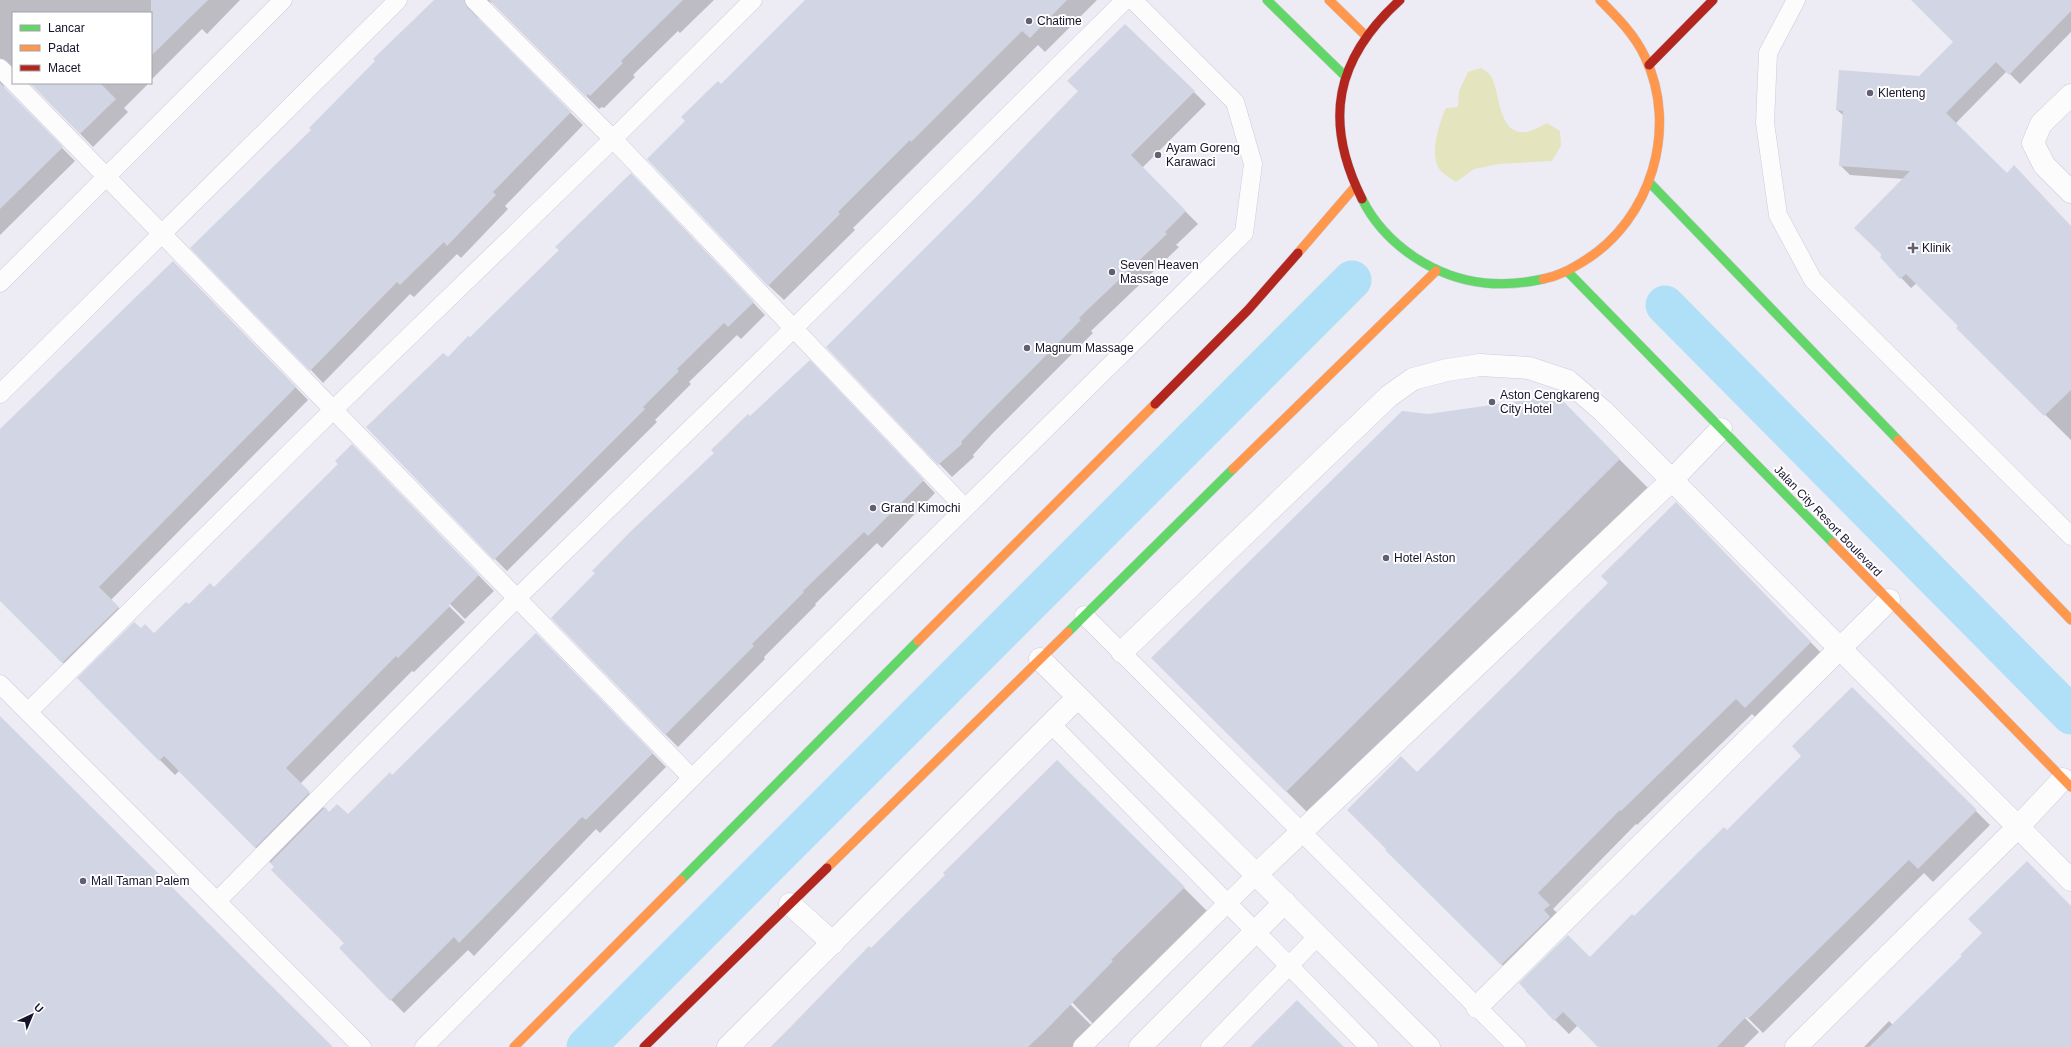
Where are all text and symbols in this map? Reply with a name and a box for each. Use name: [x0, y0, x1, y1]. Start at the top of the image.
legend: [12, 12, 152, 84]
place label: Chatime: [1037, 14, 1082, 28]
marker: Chatime: [1024, 16, 1034, 26]
text: Lancar: [48, 21, 85, 35]
text: Padat: [48, 41, 80, 55]
text: Macet: [48, 61, 81, 75]
place label: Klenteng: [1878, 86, 1925, 100]
marker: Klenteng: [1865, 88, 1875, 98]
place label: Ayam Goreng Karawaci: [1166, 141, 1240, 169]
marker: Ayam Goreng Karawaci: [1153, 150, 1163, 160]
place label: Klinik: [1922, 241, 1952, 255]
marker: Klinik: [1907, 242, 1919, 254]
place label: Seven Heaven Massage: [1120, 258, 1199, 286]
marker: Seven Heaven Massage: [1107, 267, 1117, 277]
place label: Magnum Massage: [1035, 341, 1134, 355]
marker: Magnum Massage: [1022, 343, 1032, 353]
place label: Aston Cengkareng City Hotel: [1500, 388, 1599, 416]
marker: Aston Cengkareng City Hotel: [1487, 397, 1497, 407]
street label: Jalan City Resort Boulevard: [1771, 463, 1885, 579]
place label: Grand Kimochi: [881, 501, 960, 515]
marker: Grand Kimochi: [868, 503, 878, 513]
place label: Hotel Aston: [1394, 551, 1455, 565]
marker: Hotel Aston: [1381, 553, 1391, 563]
place label: Mall Taman Palem: [91, 874, 189, 888]
marker: Mall Taman Palem: [78, 876, 88, 886]
north arrow: [12, 995, 52, 1035]
text: U: [32, 1001, 46, 1015]

